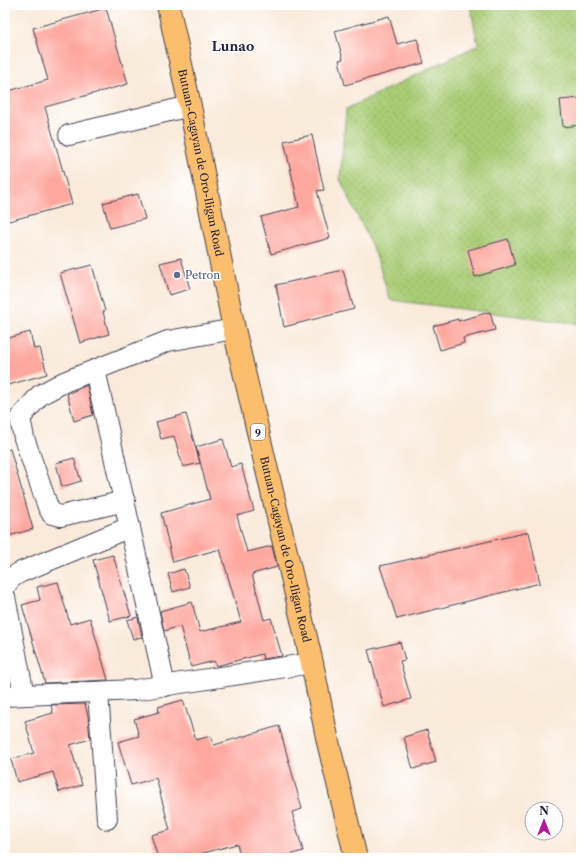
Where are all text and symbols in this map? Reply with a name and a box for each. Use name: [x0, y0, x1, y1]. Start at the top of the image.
district label: Lunao: [212, 38, 254, 54]
street label: Butuan-Cagayan de Oro-Iligan Road: [175, 68, 227, 258]
place label: Petron: [185, 268, 220, 282]
marker: Petron: [172, 270, 182, 280]
road number: 9: [251, 424, 265, 440]
street label: Butuan-Cagayan de Oro-Iligan Road: [257, 455, 314, 644]
north arrow: [524, 801, 564, 841]
text: N: [539, 804, 549, 818]

